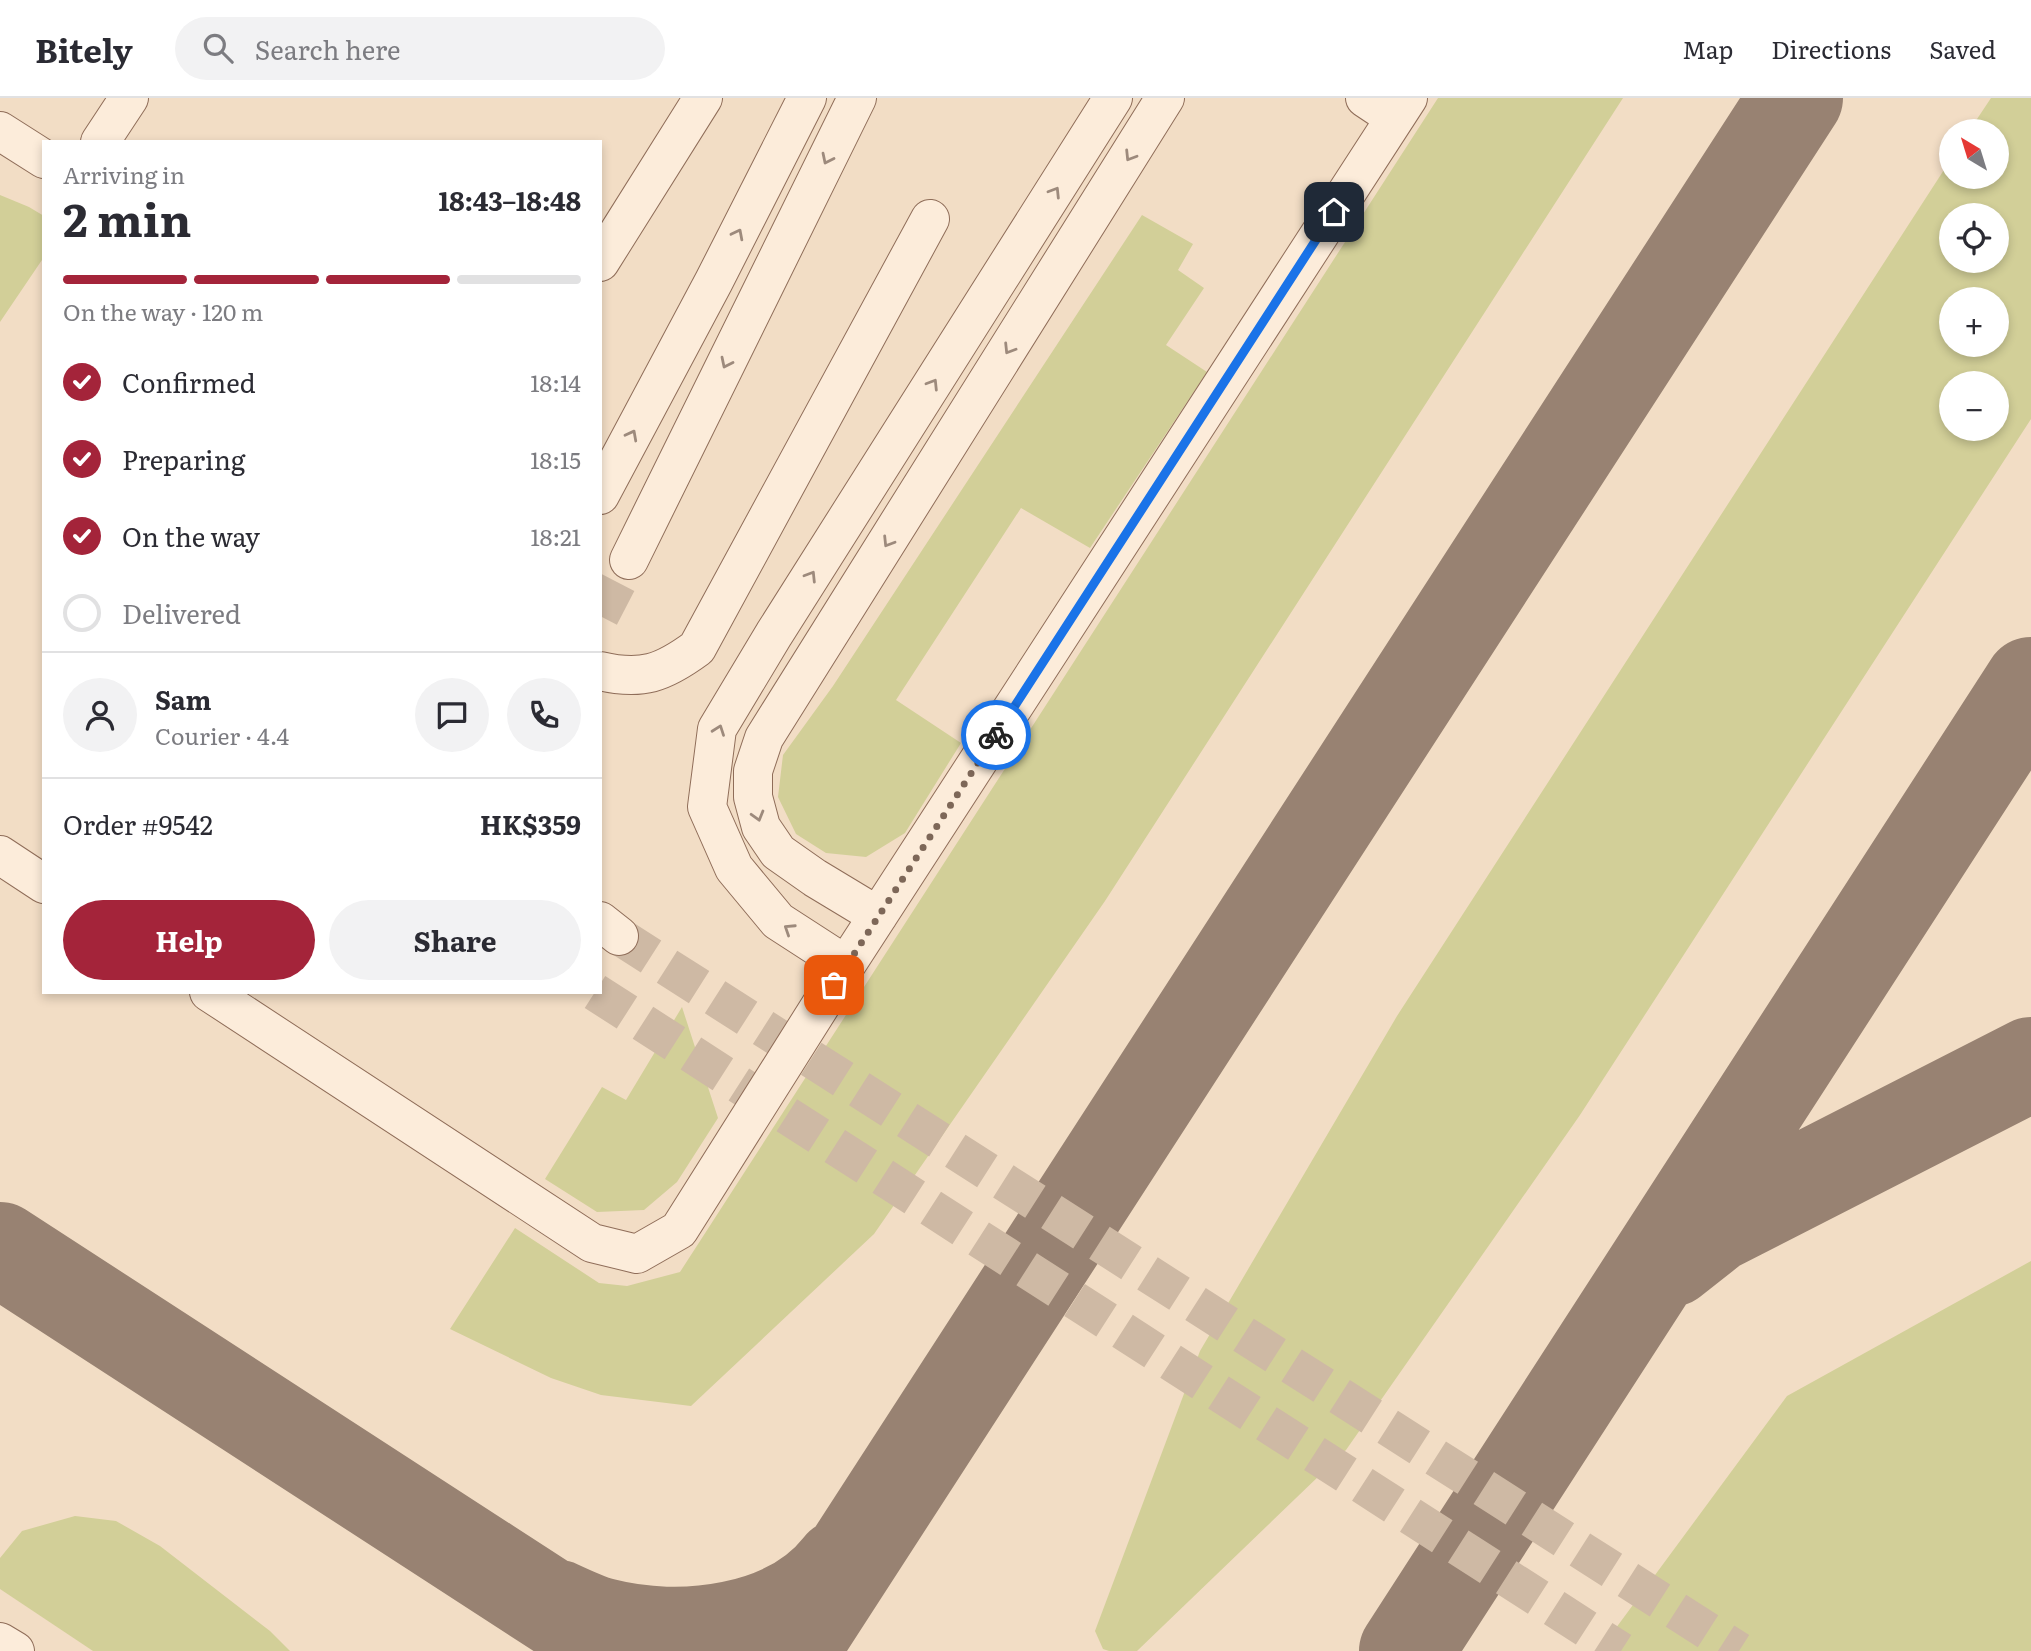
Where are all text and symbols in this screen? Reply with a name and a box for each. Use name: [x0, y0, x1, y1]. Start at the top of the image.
search box: [175, 17, 665, 80]
text: Bitely: [35, 24, 133, 73]
icon: search: [199, 29, 237, 67]
text: Search here: [255, 29, 401, 68]
text: Map: [1682, 31, 1733, 66]
text: Directions: [1771, 31, 1891, 66]
text: Saved: [1929, 31, 1996, 66]
north arrow: [1939, 119, 2009, 189]
map controls: [1939, 119, 2009, 441]
one-way arrow: [1125, 149, 1138, 162]
one-way arrow: [821, 152, 835, 164]
text: Arriving in: [63, 157, 185, 191]
text: 18:43–18:48: [438, 180, 581, 219]
pin: [1304, 182, 1364, 242]
text: 2 min: [63, 183, 192, 251]
one-way arrow: [1046, 187, 1059, 200]
icon: home: [1315, 193, 1353, 231]
button: locate: [1939, 203, 2009, 273]
one-way arrow: [730, 229, 744, 241]
button: +: [1939, 287, 2009, 357]
text: On the way · 120 m: [63, 294, 263, 328]
one-way arrow: [1005, 341, 1018, 354]
one-way arrow: [720, 356, 734, 368]
text: Confirmed: [122, 362, 256, 401]
icon: check: [63, 363, 101, 401]
text: 18:14: [530, 365, 581, 399]
button: −: [1939, 371, 2009, 441]
one-way arrow: [924, 379, 937, 392]
one-way arrow: [624, 430, 638, 442]
text: Preparing: [122, 439, 245, 478]
icon: check: [63, 440, 101, 478]
text: 18:15: [530, 442, 581, 476]
text: On the way: [122, 516, 260, 555]
icon: check: [63, 517, 101, 555]
text: 18:21: [531, 519, 581, 553]
one-way arrow: [884, 534, 897, 547]
one-way arrow: [802, 571, 815, 584]
text: Delivered: [122, 593, 241, 632]
button: person: [63, 678, 137, 752]
button: chat: [415, 678, 489, 752]
button: phone: [507, 678, 581, 752]
text: Sam: [155, 679, 211, 718]
courier: [961, 700, 1031, 770]
icon: bike: [977, 716, 1015, 754]
text: Courier · 4.4: [155, 718, 289, 752]
one-way arrow: [711, 724, 725, 737]
text: Order #9542: [63, 804, 213, 843]
text: HK$359: [480, 804, 581, 843]
one-way arrow: [749, 810, 764, 822]
button: Help: [63, 900, 315, 980]
button: Share: [329, 900, 581, 980]
one-way arrow: [784, 924, 797, 937]
pin: [804, 955, 864, 1015]
icon: bag: [815, 966, 853, 1004]

